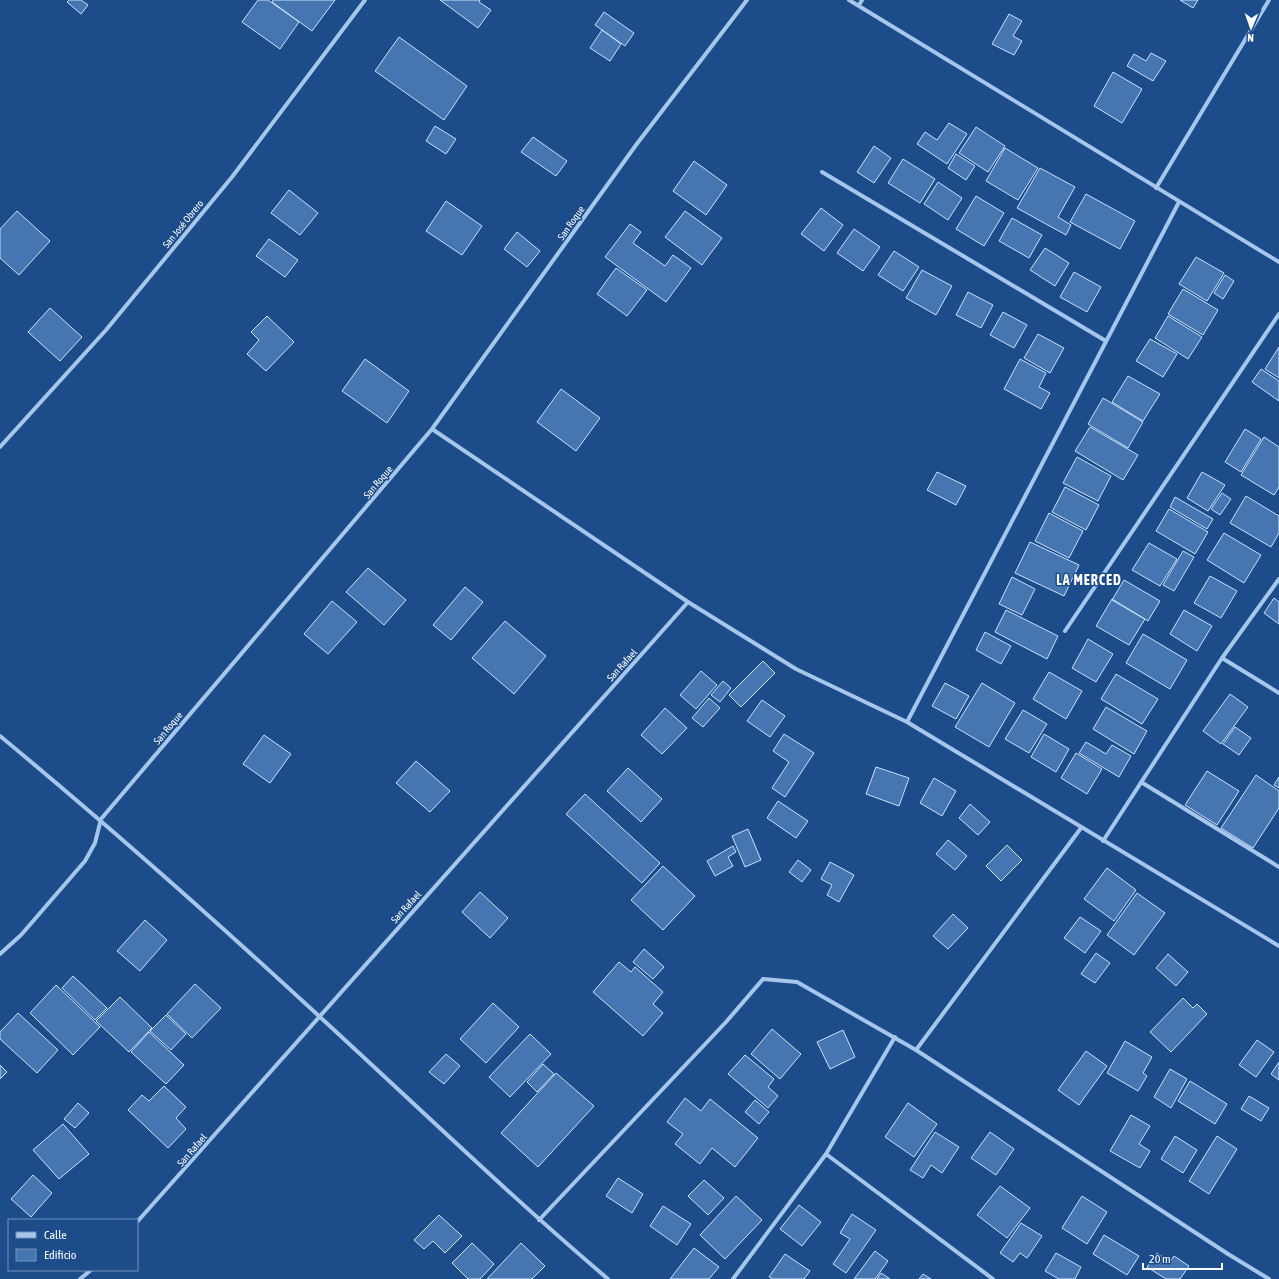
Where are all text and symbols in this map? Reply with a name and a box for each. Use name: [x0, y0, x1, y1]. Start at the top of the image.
north arrow: [1231, 8, 1271, 48]
text: N: [1247, 32, 1254, 44]
street label: San José Obrero: [160, 198, 206, 250]
street label: San Roque: [555, 204, 587, 242]
street label: San Roque: [361, 463, 395, 500]
district label: LA MERCED: [1056, 572, 1122, 588]
street label: San Rafael: [605, 646, 639, 683]
street label: San Roque: [151, 709, 185, 746]
street label: San Rafael: [389, 888, 423, 925]
street label: San Rafael: [175, 1131, 209, 1168]
legend: [8, 1219, 138, 1271]
text: Calle: [44, 1228, 67, 1242]
scale bar: [1143, 1245, 1222, 1271]
text: Edificio: [44, 1248, 77, 1262]
text: 20 m: [1149, 1252, 1171, 1266]

